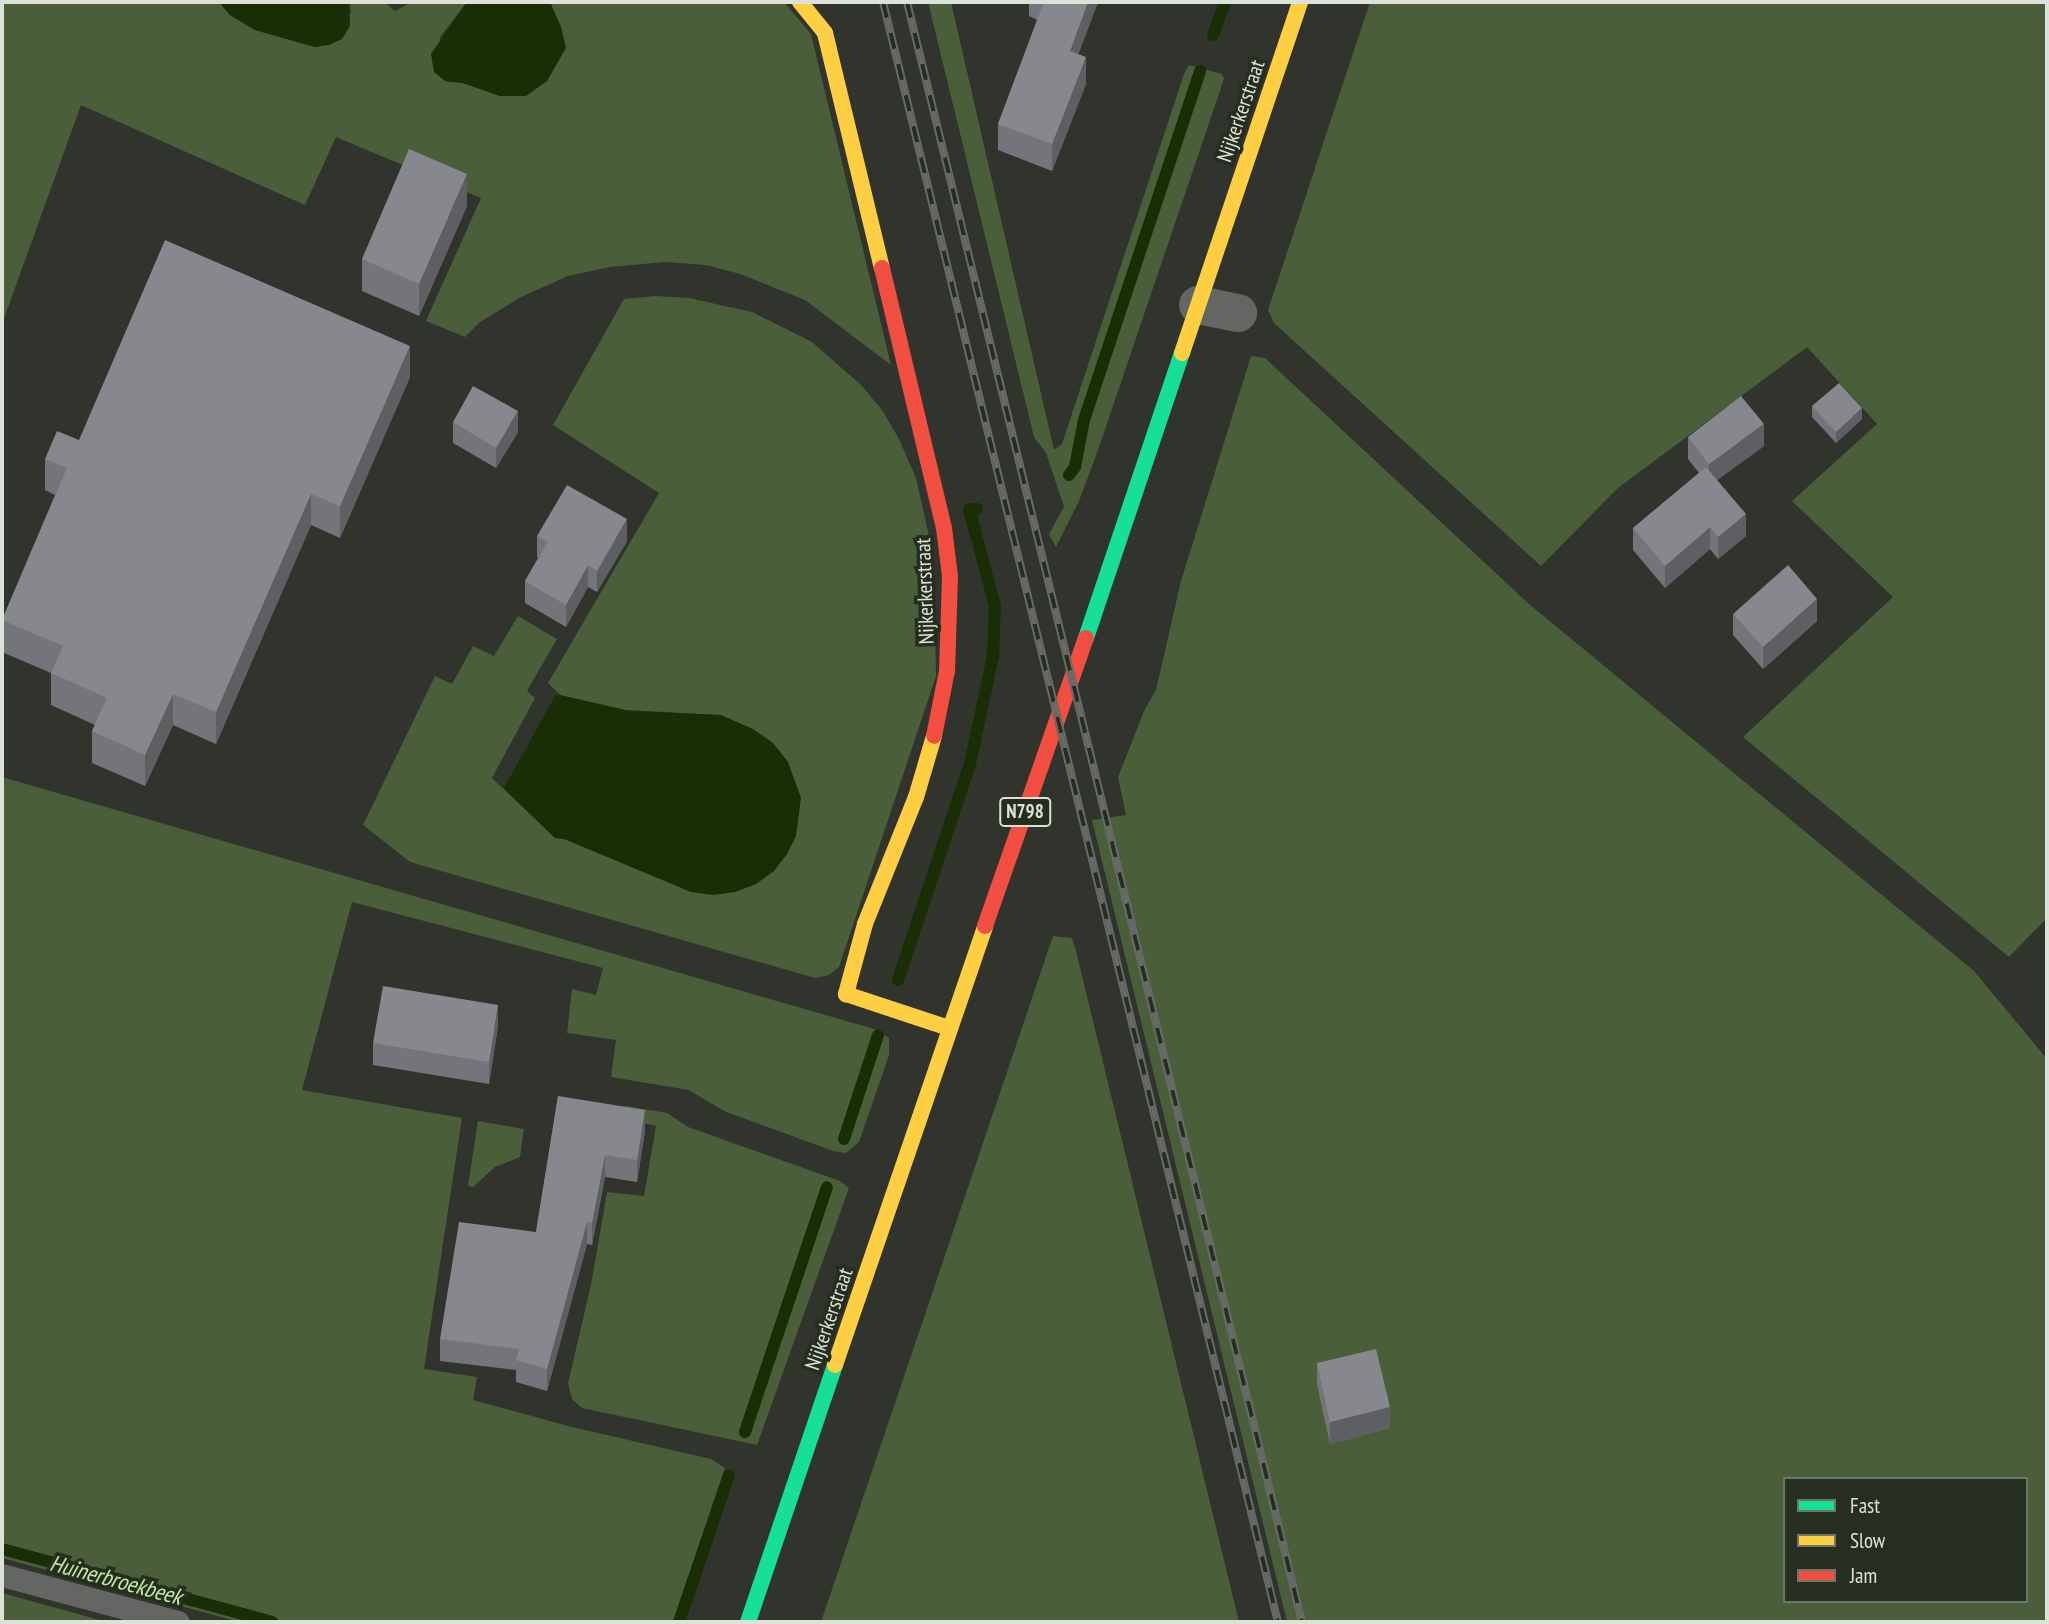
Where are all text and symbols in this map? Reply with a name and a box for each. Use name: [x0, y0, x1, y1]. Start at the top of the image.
street label: Nijkerkerstraat: [1212, 57, 1270, 165]
street label: Nijkerkerstraat: [911, 537, 939, 645]
road number: N798: [999, 796, 1051, 828]
street label: Nijkerkerstraat: [800, 1265, 858, 1373]
legend: [1783, 1477, 2028, 1603]
text: Fast: [1850, 1492, 1880, 1519]
text: Slow: [1850, 1527, 1885, 1554]
water label: Huinerbroekbeek: [47, 1549, 185, 1611]
text: Jam: [1850, 1562, 1877, 1589]

